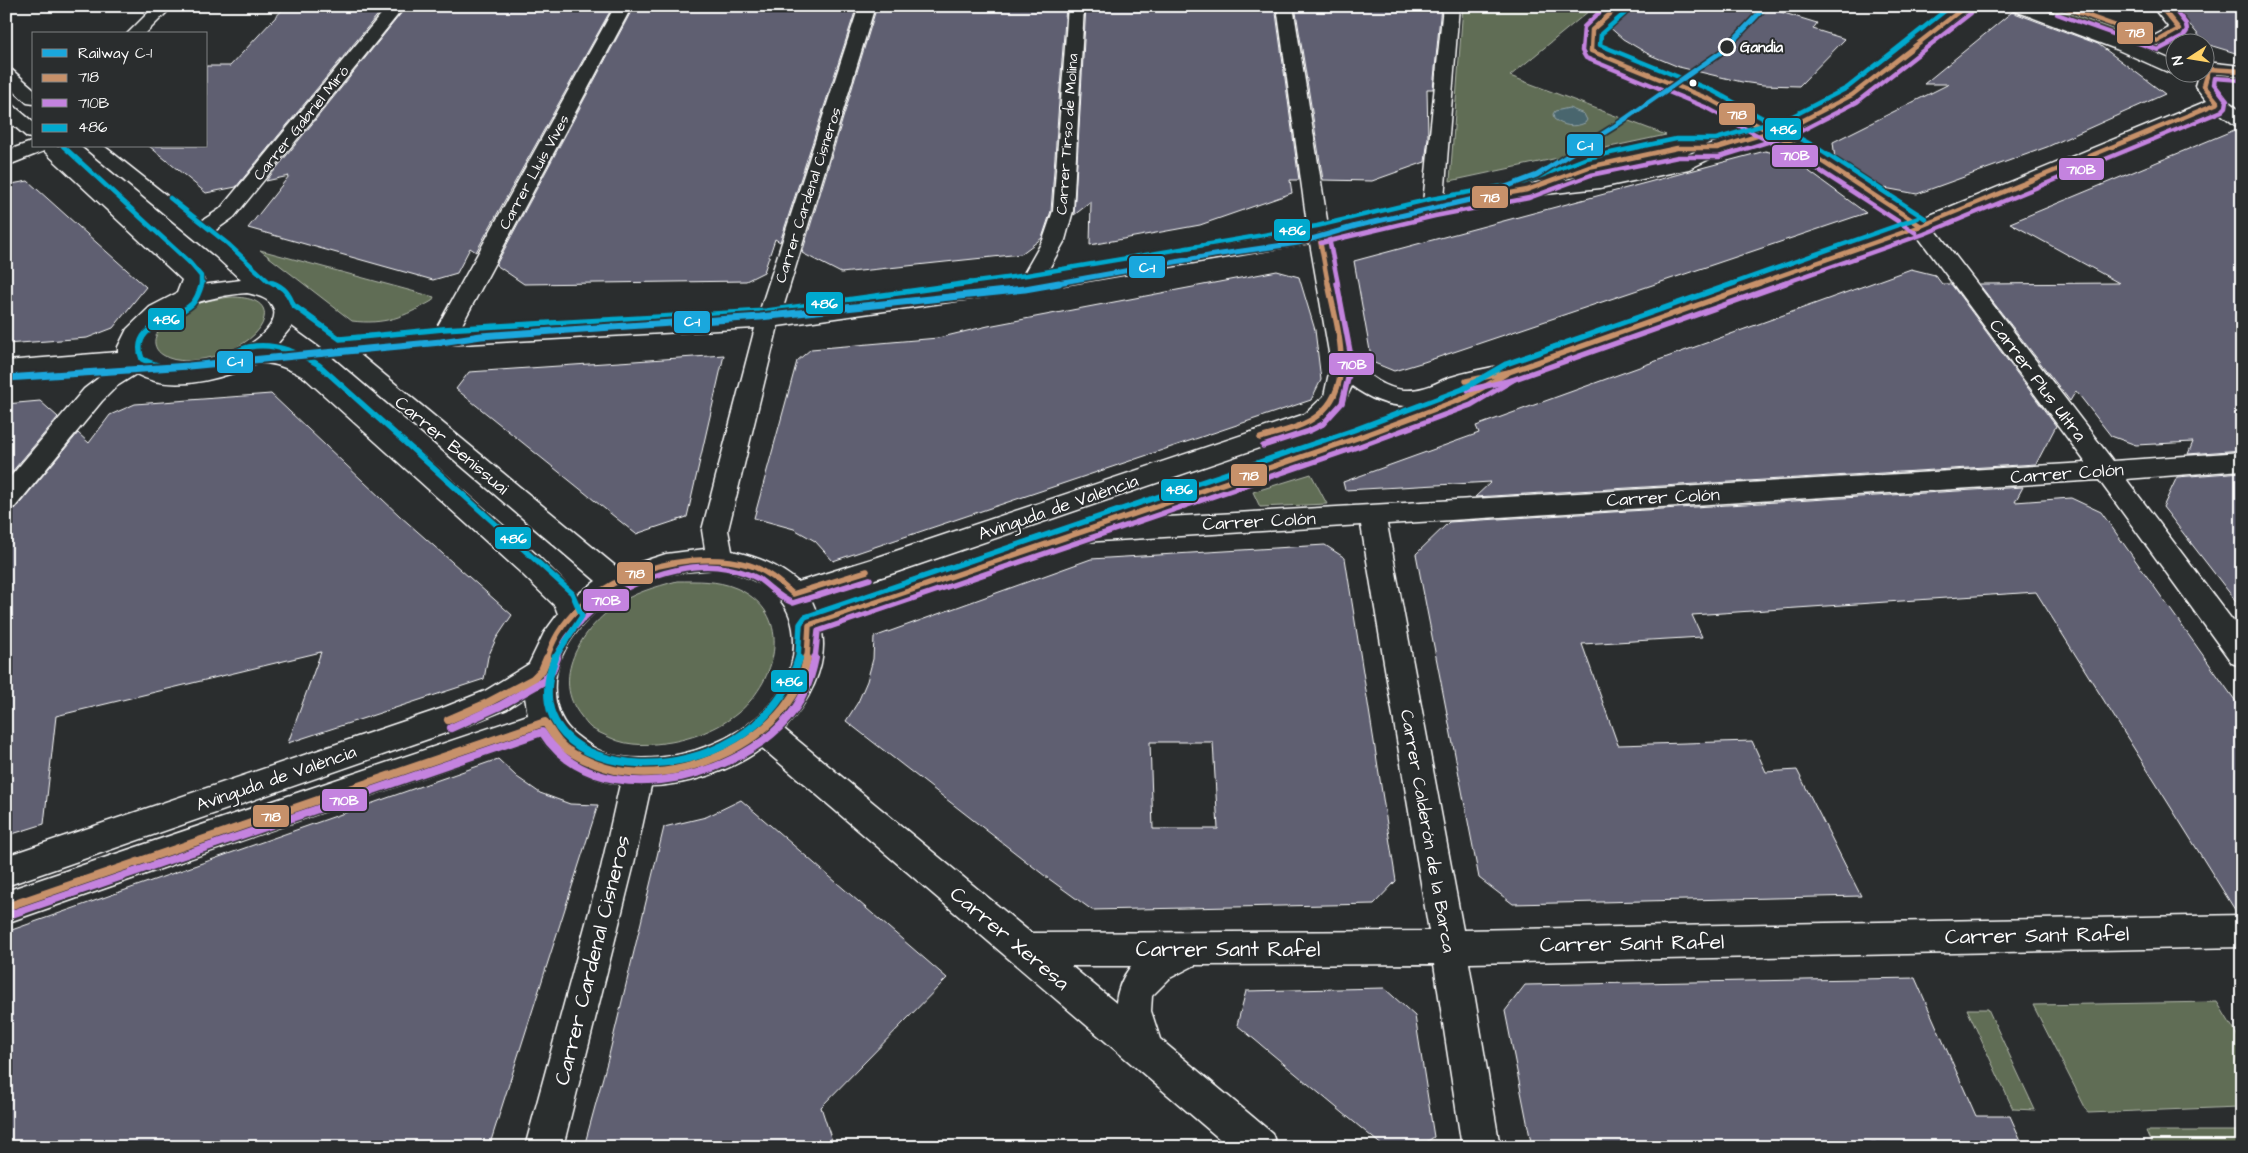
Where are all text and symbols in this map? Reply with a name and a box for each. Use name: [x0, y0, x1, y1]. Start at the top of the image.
line badge: 718: [2116, 21, 2154, 45]
text: 718: [2124, 23, 2145, 43]
legend: [32, 32, 208, 148]
north arrow: [2166, 32, 2216, 82]
place label: Gandia: [1740, 37, 1783, 58]
marker: Gandia: [1718, 38, 1736, 56]
text: Railway C-1: [78, 43, 152, 65]
street label: Carrer Tirso de Molina: [1051, 52, 1084, 215]
text: N: [2168, 54, 2189, 67]
street label: Carrer Gabriel Miró: [249, 61, 355, 185]
text: 718: [78, 67, 99, 88]
unlabelled marker: [1688, 78, 1698, 88]
text: 710B: [78, 93, 110, 114]
line badge: 718: [1718, 102, 1756, 126]
street label: Carrer Cardenal Cisneros: [770, 104, 847, 286]
text: 718: [1726, 105, 1747, 125]
street label: Carrer Lluís Vives: [494, 111, 575, 234]
text: 486: [78, 117, 108, 138]
line badge: 486: [1764, 117, 1802, 141]
text: 486: [1769, 120, 1797, 140]
line badge: C-1: [1566, 133, 1604, 157]
text: C-1: [1577, 136, 1593, 156]
line badge: 710B: [1771, 144, 1819, 168]
text: 710B: [1779, 146, 1810, 166]
line badge: 710B: [2058, 157, 2105, 181]
text: 710B: [2065, 160, 2096, 180]
line badge: 718: [1471, 185, 1509, 209]
text: 718: [1479, 188, 1500, 208]
line badge: 486: [1273, 218, 1311, 242]
text: 486: [1278, 221, 1306, 241]
line badge: C-1: [1128, 255, 1166, 279]
text: C-1: [1139, 258, 1155, 278]
line badge: 486: [805, 291, 844, 315]
text: 486: [810, 294, 838, 314]
line badge: 486: [147, 307, 185, 331]
text: 486: [152, 310, 180, 330]
line badge: C-1: [673, 310, 711, 334]
text: C-1: [684, 312, 700, 332]
street label: Carrer Plus Ultra: [1983, 314, 2092, 447]
line badge: C-1: [216, 350, 254, 374]
text: C-1: [227, 352, 243, 372]
line badge: 710B: [1328, 352, 1375, 376]
text: 710B: [1336, 355, 1367, 375]
street label: Carrer Benissuai: [389, 390, 514, 501]
street label: Carrer Colón: [2010, 457, 2125, 490]
line badge: 718: [1230, 463, 1268, 487]
text: 718: [1238, 466, 1259, 486]
street label: Avinguda de València: [975, 468, 1142, 548]
line badge: 486: [1160, 478, 1198, 502]
text: 486: [1165, 480, 1193, 500]
street label: Carrer Colón: [1606, 482, 1720, 513]
street label: Carrer Colón: [1202, 506, 1316, 537]
line badge: 486: [494, 526, 532, 550]
text: 486: [499, 529, 527, 549]
line badge: 718: [616, 561, 654, 585]
text: 718: [624, 564, 645, 584]
line badge: 710B: [582, 588, 630, 612]
text: 710B: [590, 591, 621, 611]
line badge: 486: [770, 669, 808, 693]
text: 486: [775, 672, 803, 692]
street label: Carrer Calderón de la Barca: [1394, 708, 1461, 955]
street label: Avinguda de València: [193, 739, 360, 819]
line badge: 710B: [321, 788, 368, 812]
text: 710B: [328, 791, 359, 811]
line badge: 718: [252, 804, 290, 828]
text: 718: [260, 807, 281, 827]
street label: Carrer Cardenal Cisneros: [547, 832, 638, 1088]
street label: Carrer Xeresa: [944, 880, 1076, 997]
street label: Carrer Sant Rafel: [1945, 919, 2129, 952]
street label: Carrer Sant Rafel: [1540, 927, 1724, 960]
street label: Carrer Sant Rafel: [1136, 935, 1320, 964]

